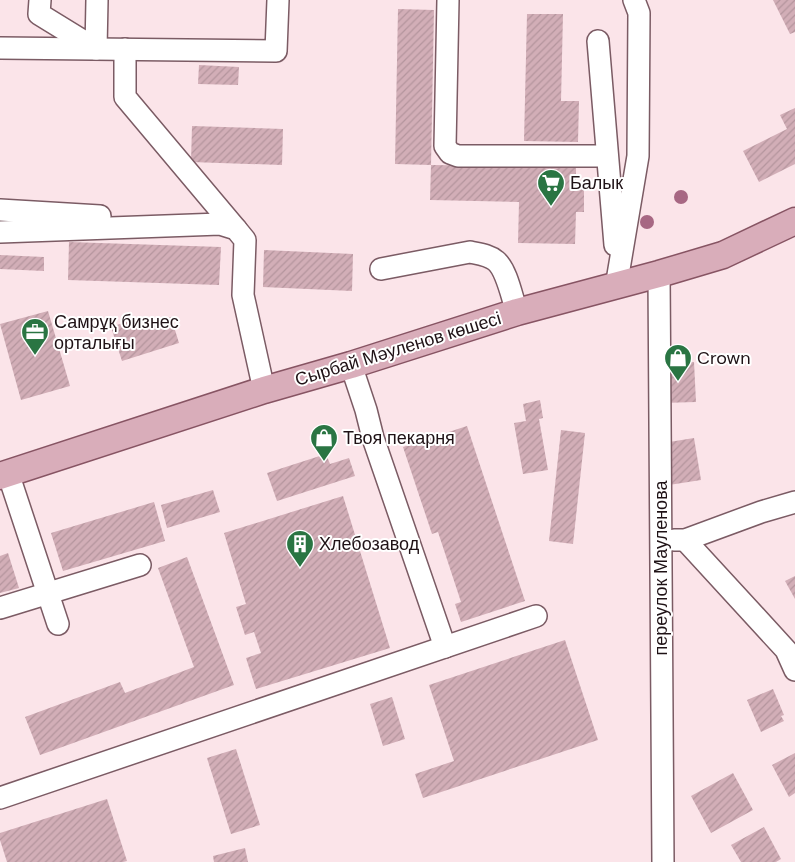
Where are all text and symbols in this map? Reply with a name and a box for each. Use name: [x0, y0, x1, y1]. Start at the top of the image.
supermarket icon: Балык: [536, 168, 566, 207]
place label: Балык: [570, 171, 623, 195]
street label: Сырбай Мәуленов көшесі: [292, 306, 504, 392]
place label: Самрұқ бизнес орталығы: [54, 310, 179, 355]
office icon: Самрұқ бизнес орталығы: [20, 317, 50, 356]
shop icon: Crown: [663, 343, 693, 382]
place label: Crown: [697, 346, 751, 370]
shop icon: Твоя пекарня: [309, 423, 339, 462]
place label: Твоя пекарня: [343, 426, 455, 450]
street label: переулок Мауленова: [649, 480, 673, 656]
building icon: Хлебозавод: [285, 529, 315, 568]
place label: Хлебозавод: [319, 532, 420, 556]

